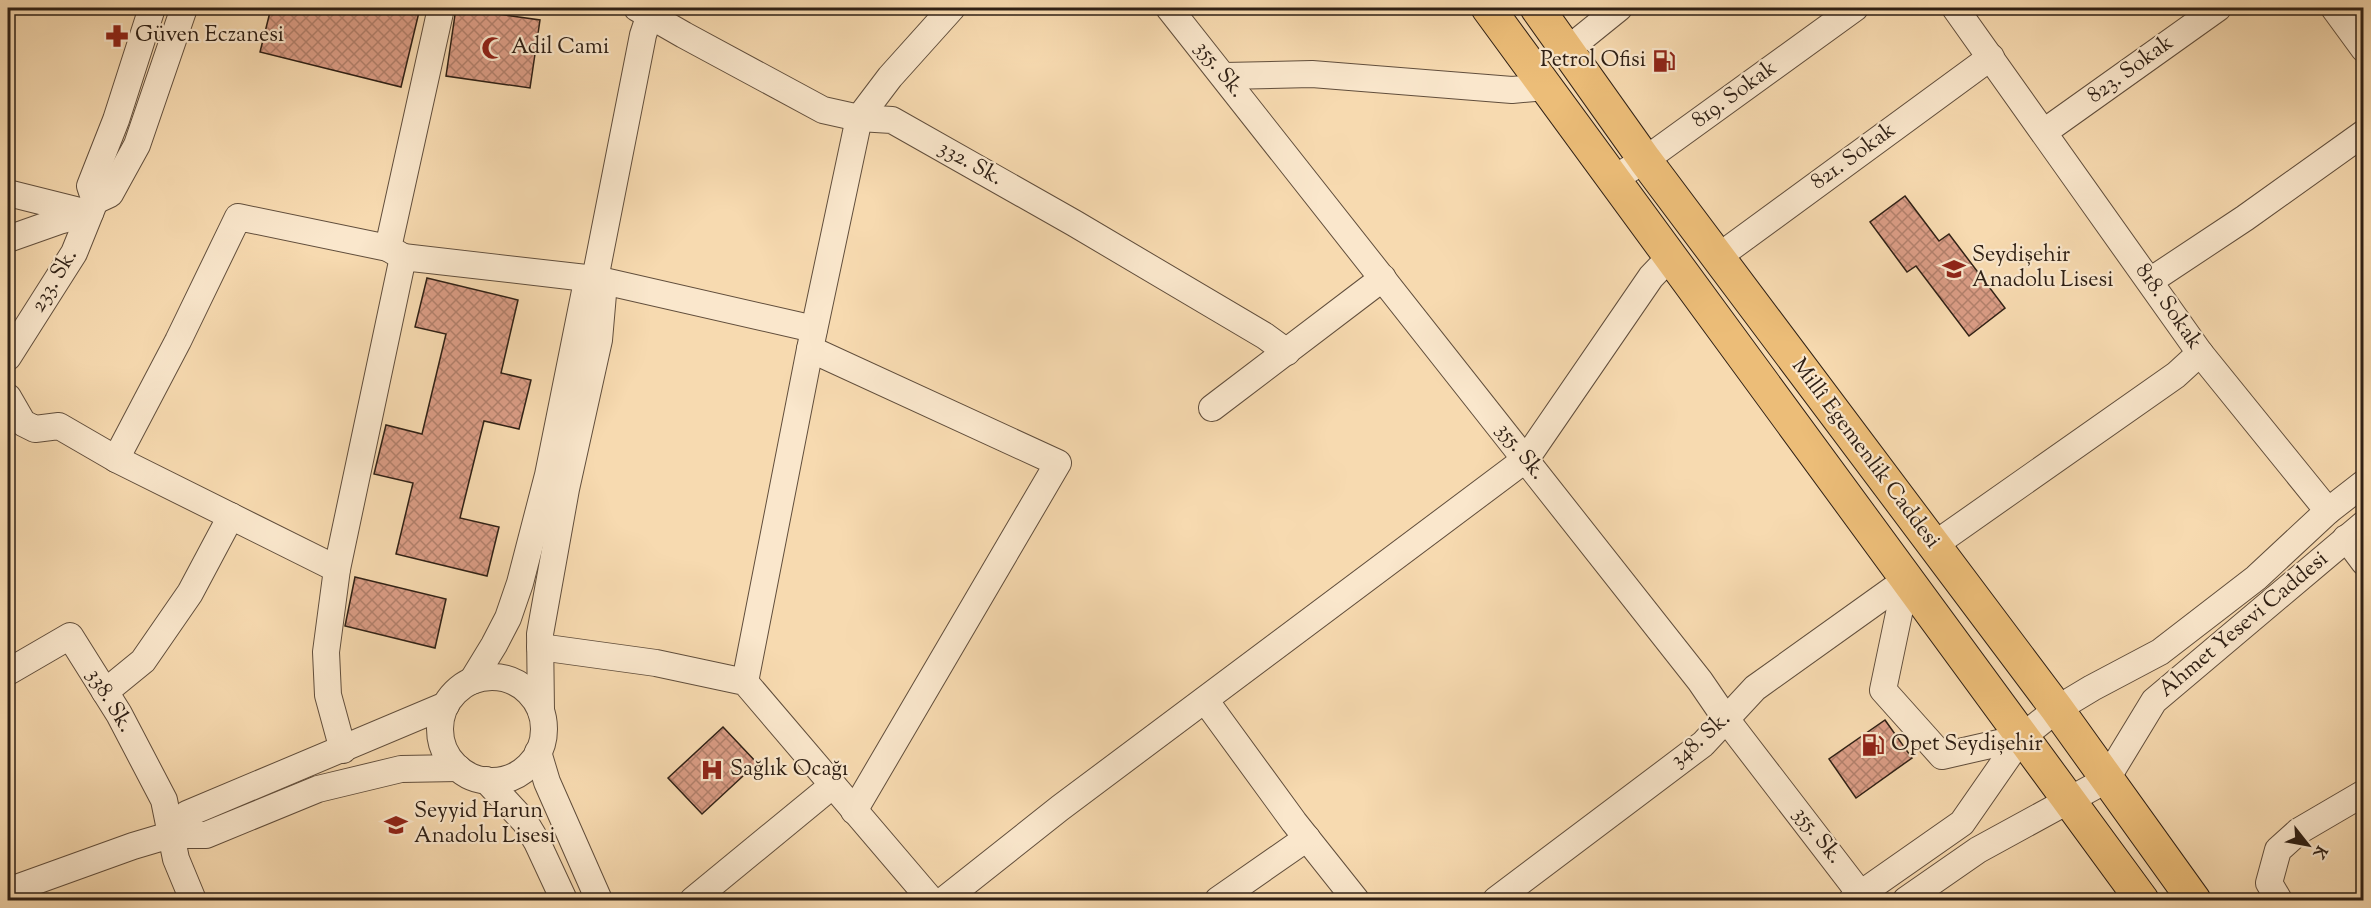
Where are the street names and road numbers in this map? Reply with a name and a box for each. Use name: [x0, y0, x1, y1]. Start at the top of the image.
street label: 823. Sokak: [2081, 28, 2181, 112]
street label: 355. Sk.: [1186, 35, 1252, 105]
street label: 819. Sokak: [1686, 53, 1784, 137]
street label: 821. Sokak: [1805, 115, 1903, 199]
street label: 332. Sk.: [932, 133, 1008, 195]
street label: 233. Sk.: [23, 243, 87, 319]
street label: 818. Sokak: [2127, 257, 2209, 357]
street label: Millî Egemenlik Caddesi: [1783, 352, 1947, 556]
street label: 355. Sk.: [1487, 416, 1553, 488]
street label: Ahmet Yesevi Caddesi: [2152, 544, 2336, 706]
street label: 338. Sk.: [77, 663, 141, 739]
street label: 348. Sk.: [1664, 704, 1738, 776]
street label: 355. Sk.: [1784, 800, 1850, 872]

